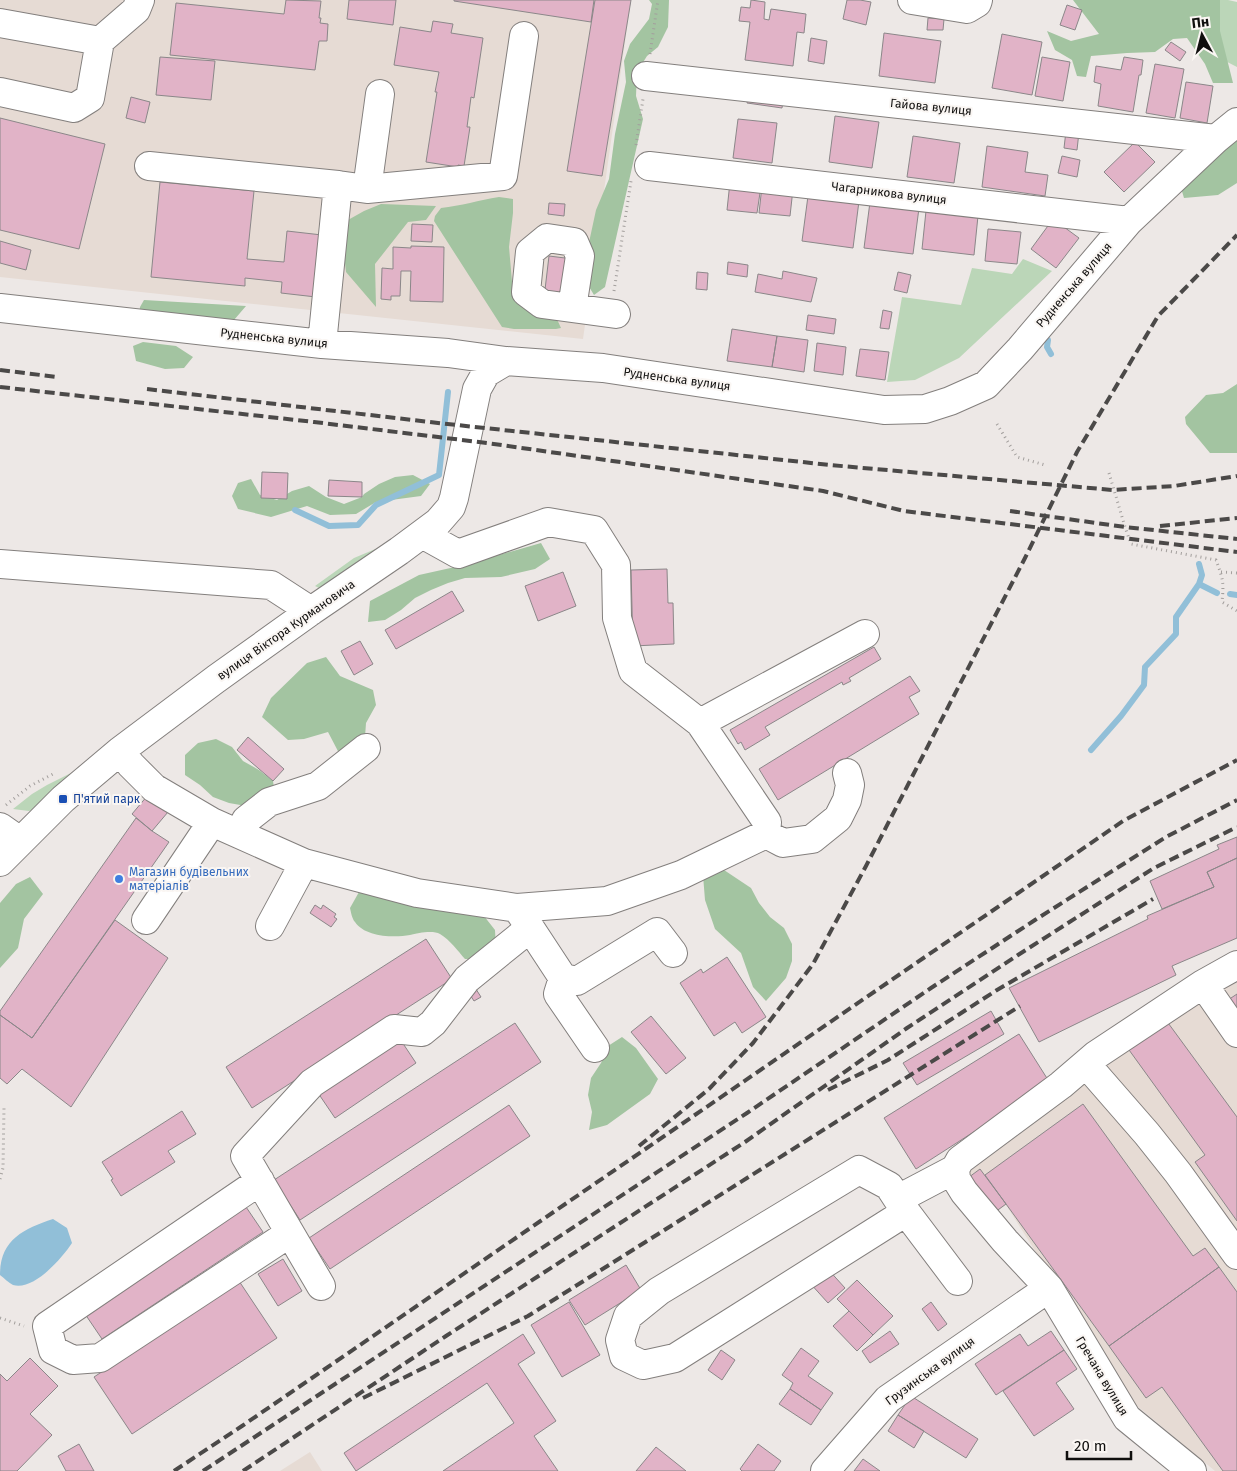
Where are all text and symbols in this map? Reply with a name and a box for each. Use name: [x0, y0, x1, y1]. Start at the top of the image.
north arrow: [1177, 10, 1227, 60]
text: Пн: [1191, 13, 1210, 32]
street label: Гайова вулиця: [889, 96, 973, 118]
street label: Чагарникова вулиця: [831, 179, 947, 207]
street label: Рудненська вулиця: [1033, 240, 1115, 330]
street label: Рудненська вулиця: [220, 325, 328, 351]
street label: Рудненська вулиця: [623, 365, 731, 393]
street label: вулиця Віктора Курмановича: [214, 577, 358, 683]
place label: П'ятий парк: [73, 792, 141, 806]
marker: П'ятий парк: [57, 793, 69, 805]
place label: Магазин будівельних матеріалів: [129, 865, 249, 893]
marker: Магазин будівельних матеріалів: [113, 873, 125, 885]
street label: Грузинська вулиця: [883, 1334, 977, 1408]
street label: Гречана вулиця: [1073, 1334, 1131, 1418]
scale bar: [1067, 1428, 1131, 1460]
text: 20 m: [1074, 1437, 1107, 1455]

